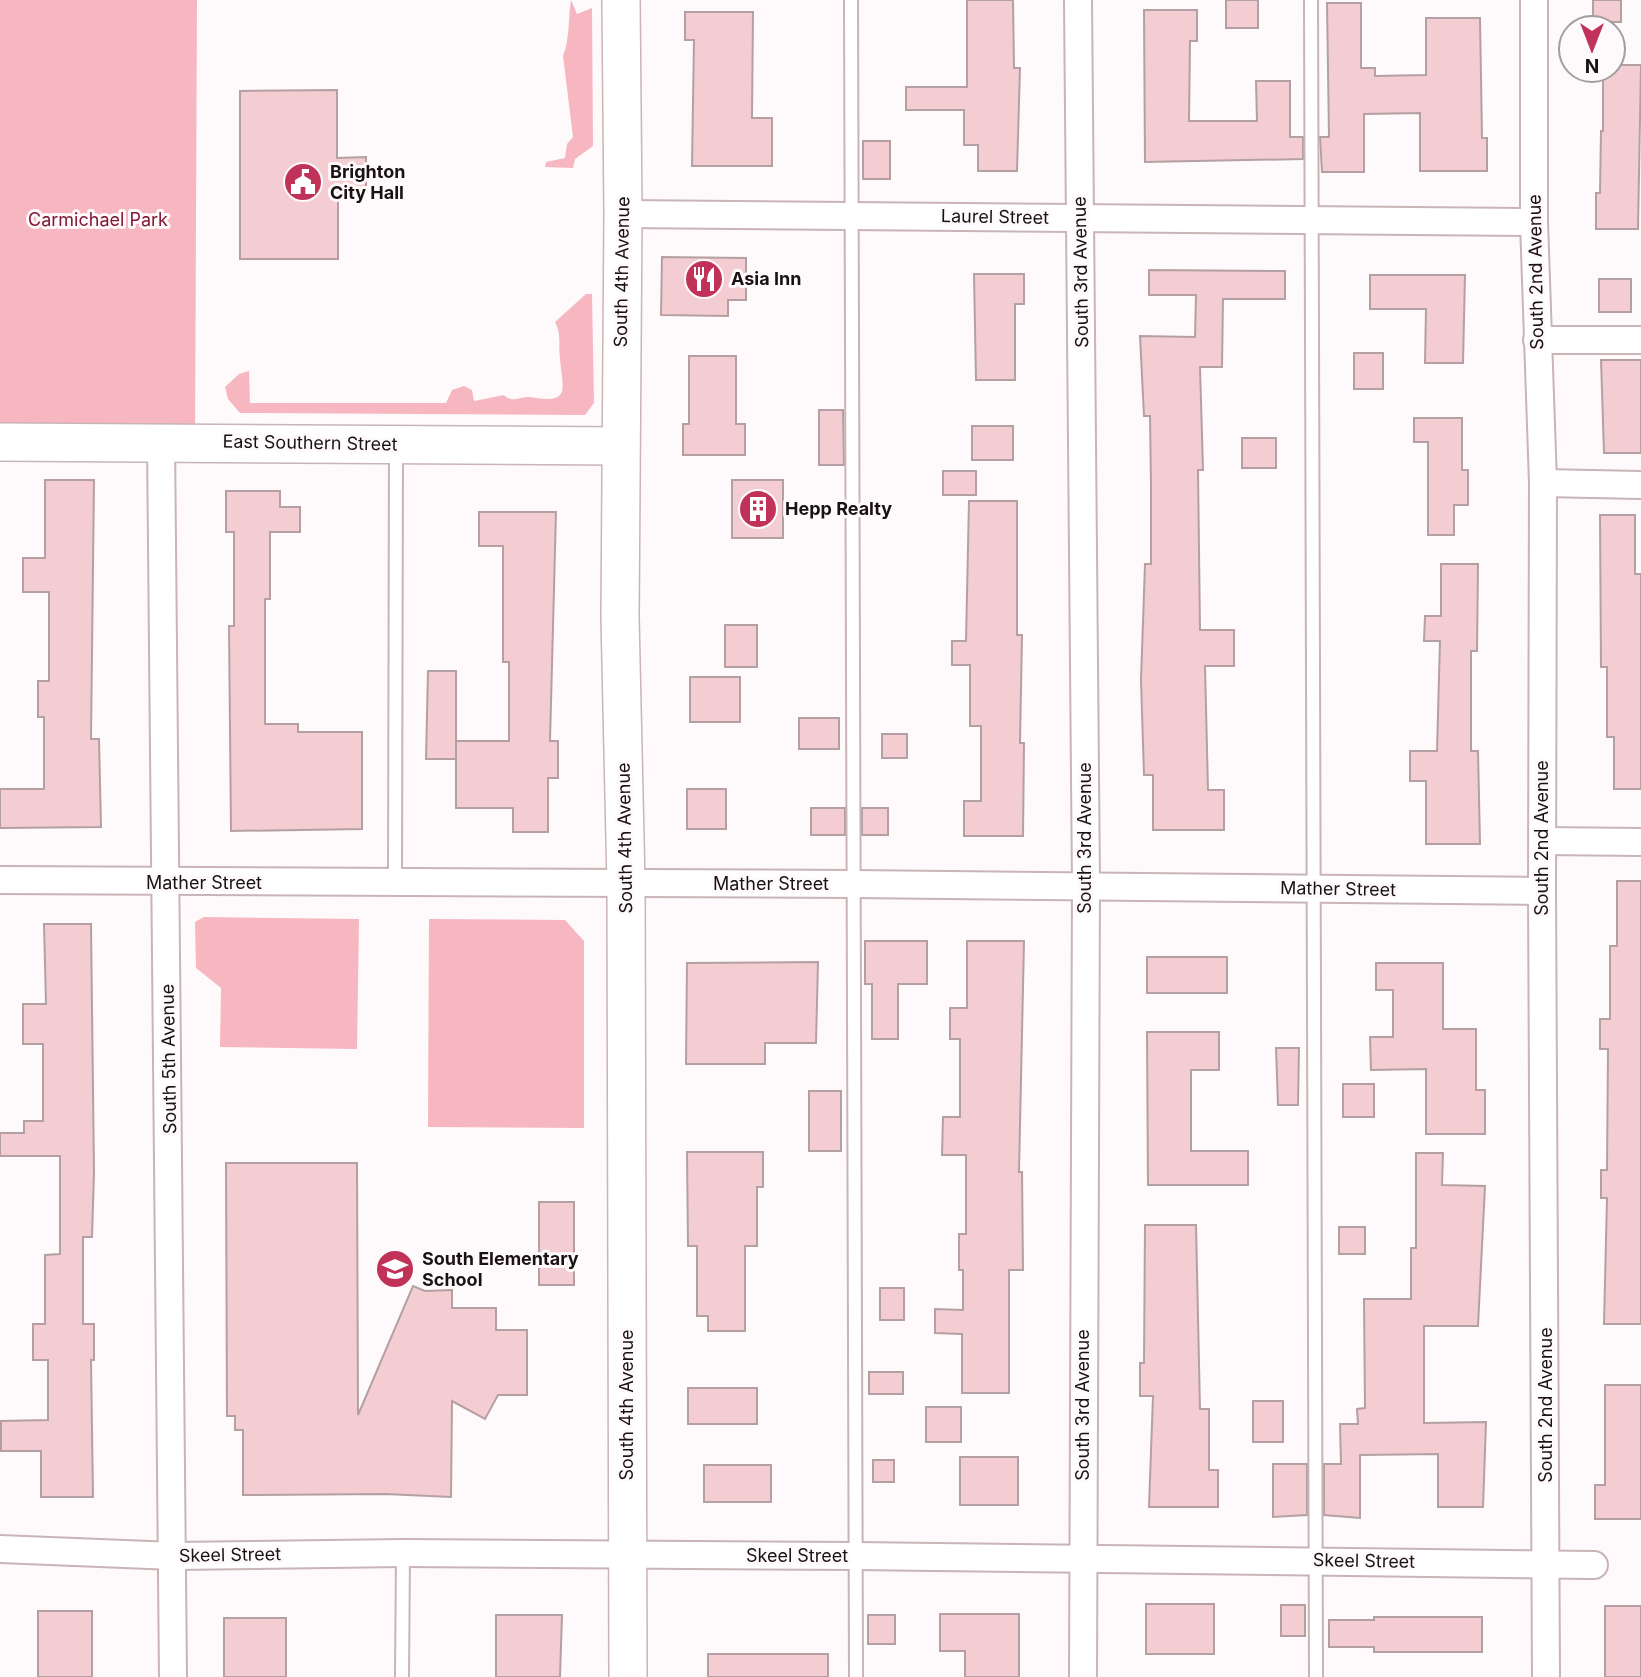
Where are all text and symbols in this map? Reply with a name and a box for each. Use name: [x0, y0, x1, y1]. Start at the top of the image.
north arrow: [1557, 14, 1627, 84]
text: N: [1585, 54, 1599, 77]
public building icon: Brighton City Hall: [282, 161, 324, 203]
place label: Brighton City Hall: [330, 161, 406, 203]
street label: South 2nd Avenue: [1524, 194, 1547, 350]
street label: South 4th Avenue: [610, 196, 633, 348]
street label: South 3rd Avenue: [1069, 196, 1092, 348]
street label: Laurel Street: [941, 205, 1049, 228]
park label: Carmichael Park: [28, 209, 168, 230]
restaurant icon: Asia Inn: [683, 258, 725, 300]
place label: Asia Inn: [731, 268, 801, 289]
street label: East Southern Street: [222, 430, 398, 455]
building icon: Hepp Realty: [737, 488, 779, 530]
place label: Hepp Realty: [785, 498, 892, 519]
street label: South 2nd Avenue: [1531, 760, 1552, 916]
street label: South 4th Avenue: [613, 762, 636, 914]
street label: South 3rd Avenue: [1074, 762, 1095, 914]
street label: Mather Street: [146, 872, 262, 893]
street label: Mather Street: [713, 873, 829, 894]
street label: Mather Street: [1280, 877, 1396, 900]
street label: South 5th Avenue: [157, 984, 180, 1134]
school or university icon: South Elementary School: [374, 1248, 416, 1290]
place label: South Elementary School: [422, 1248, 579, 1290]
street label: South 2nd Avenue: [1535, 1327, 1556, 1483]
street label: South 4th Avenue: [616, 1329, 637, 1481]
street label: South 3rd Avenue: [1072, 1329, 1093, 1481]
street label: Skeel Street: [179, 1543, 281, 1566]
street label: Skeel Street: [746, 1545, 848, 1566]
street label: Skeel Street: [1313, 1549, 1415, 1572]

